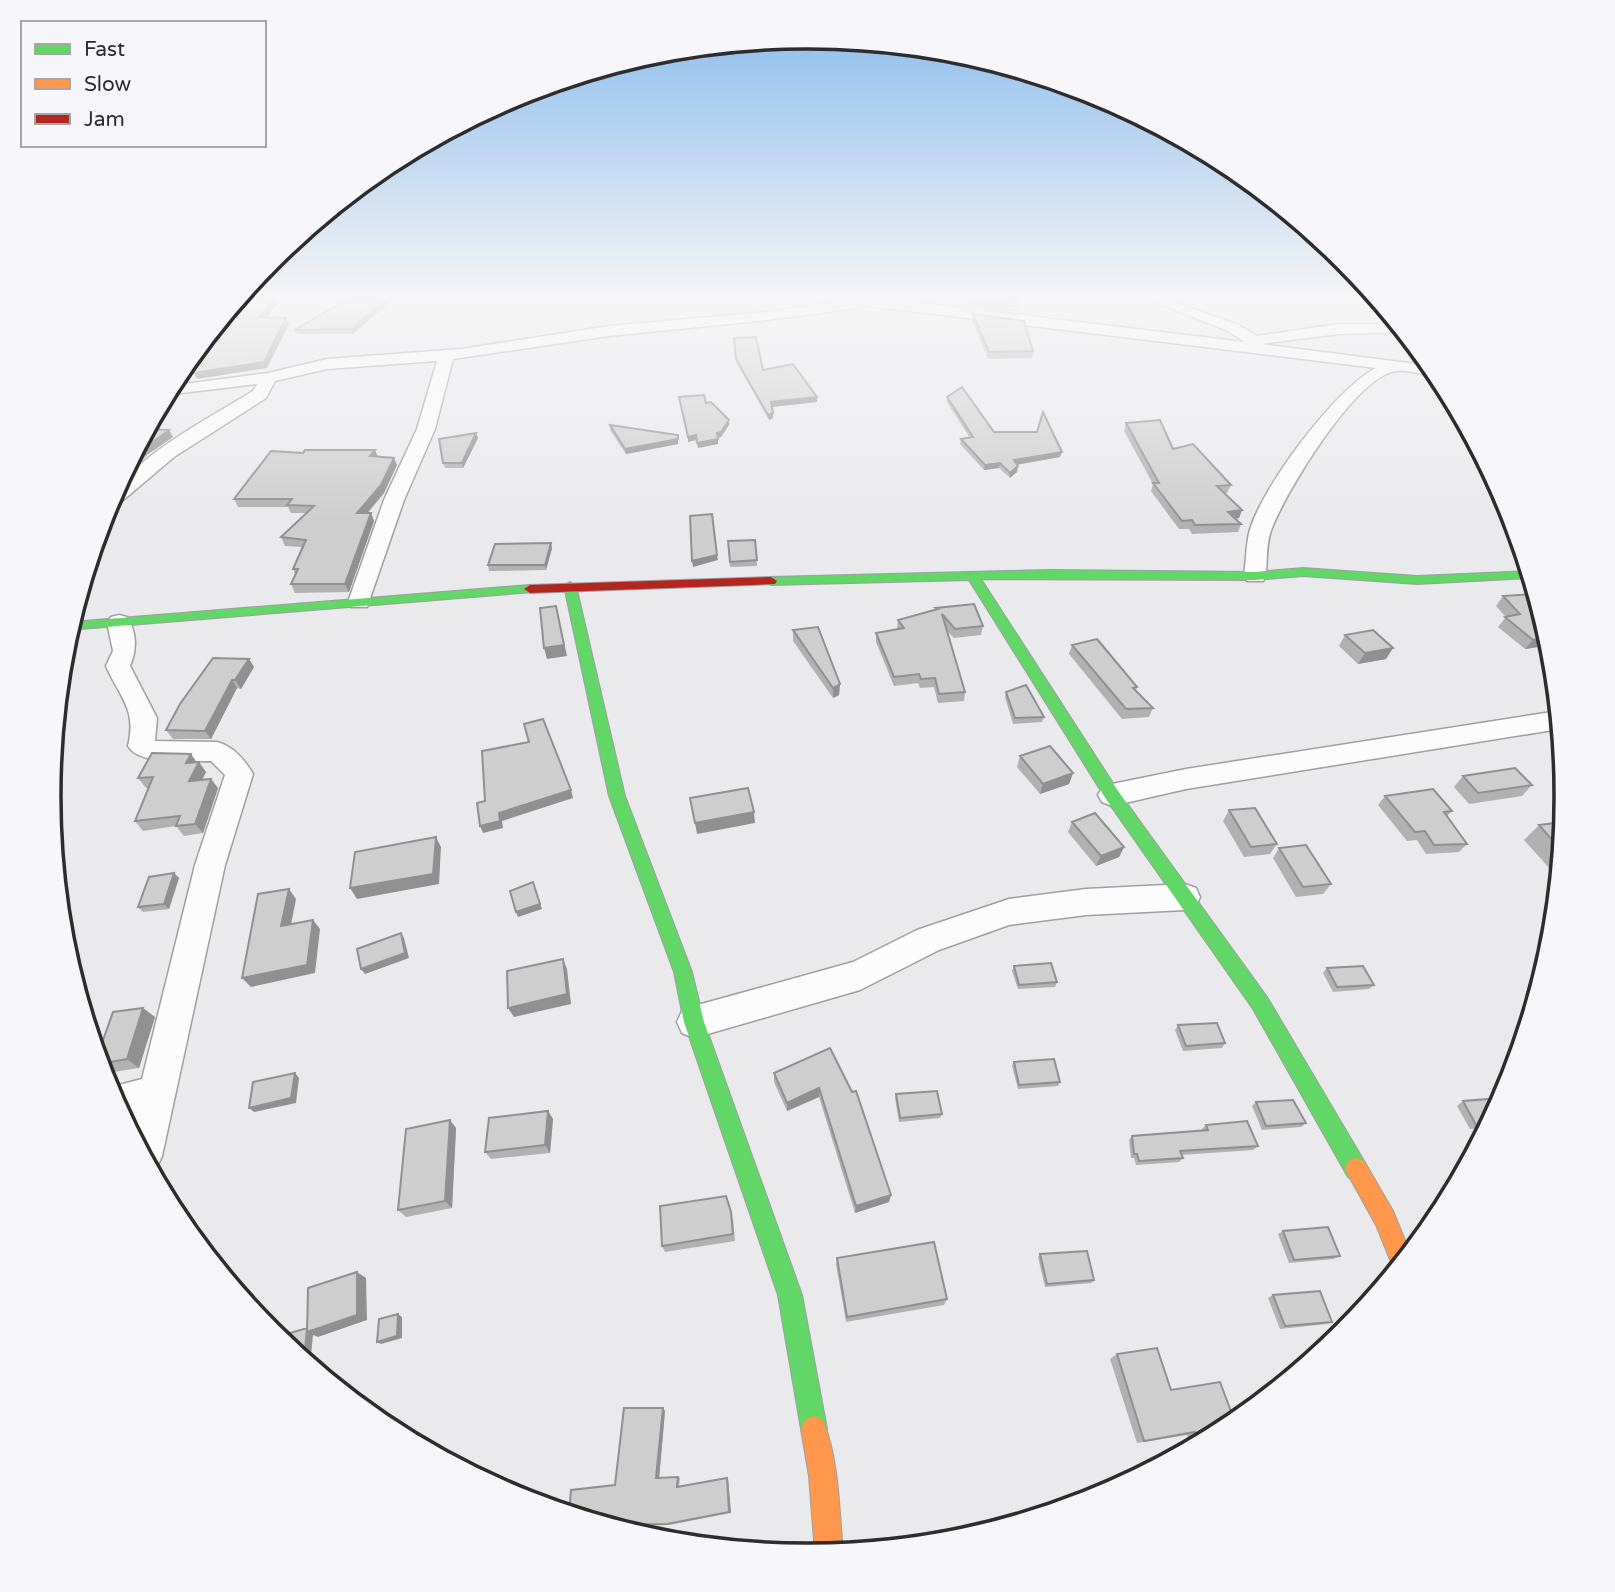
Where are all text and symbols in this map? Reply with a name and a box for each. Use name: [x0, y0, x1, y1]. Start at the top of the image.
legend: [21, 21, 266, 147]
text: Fast: [84, 37, 125, 62]
text: Slow: [84, 72, 132, 97]
text: Jam: [84, 107, 125, 132]

